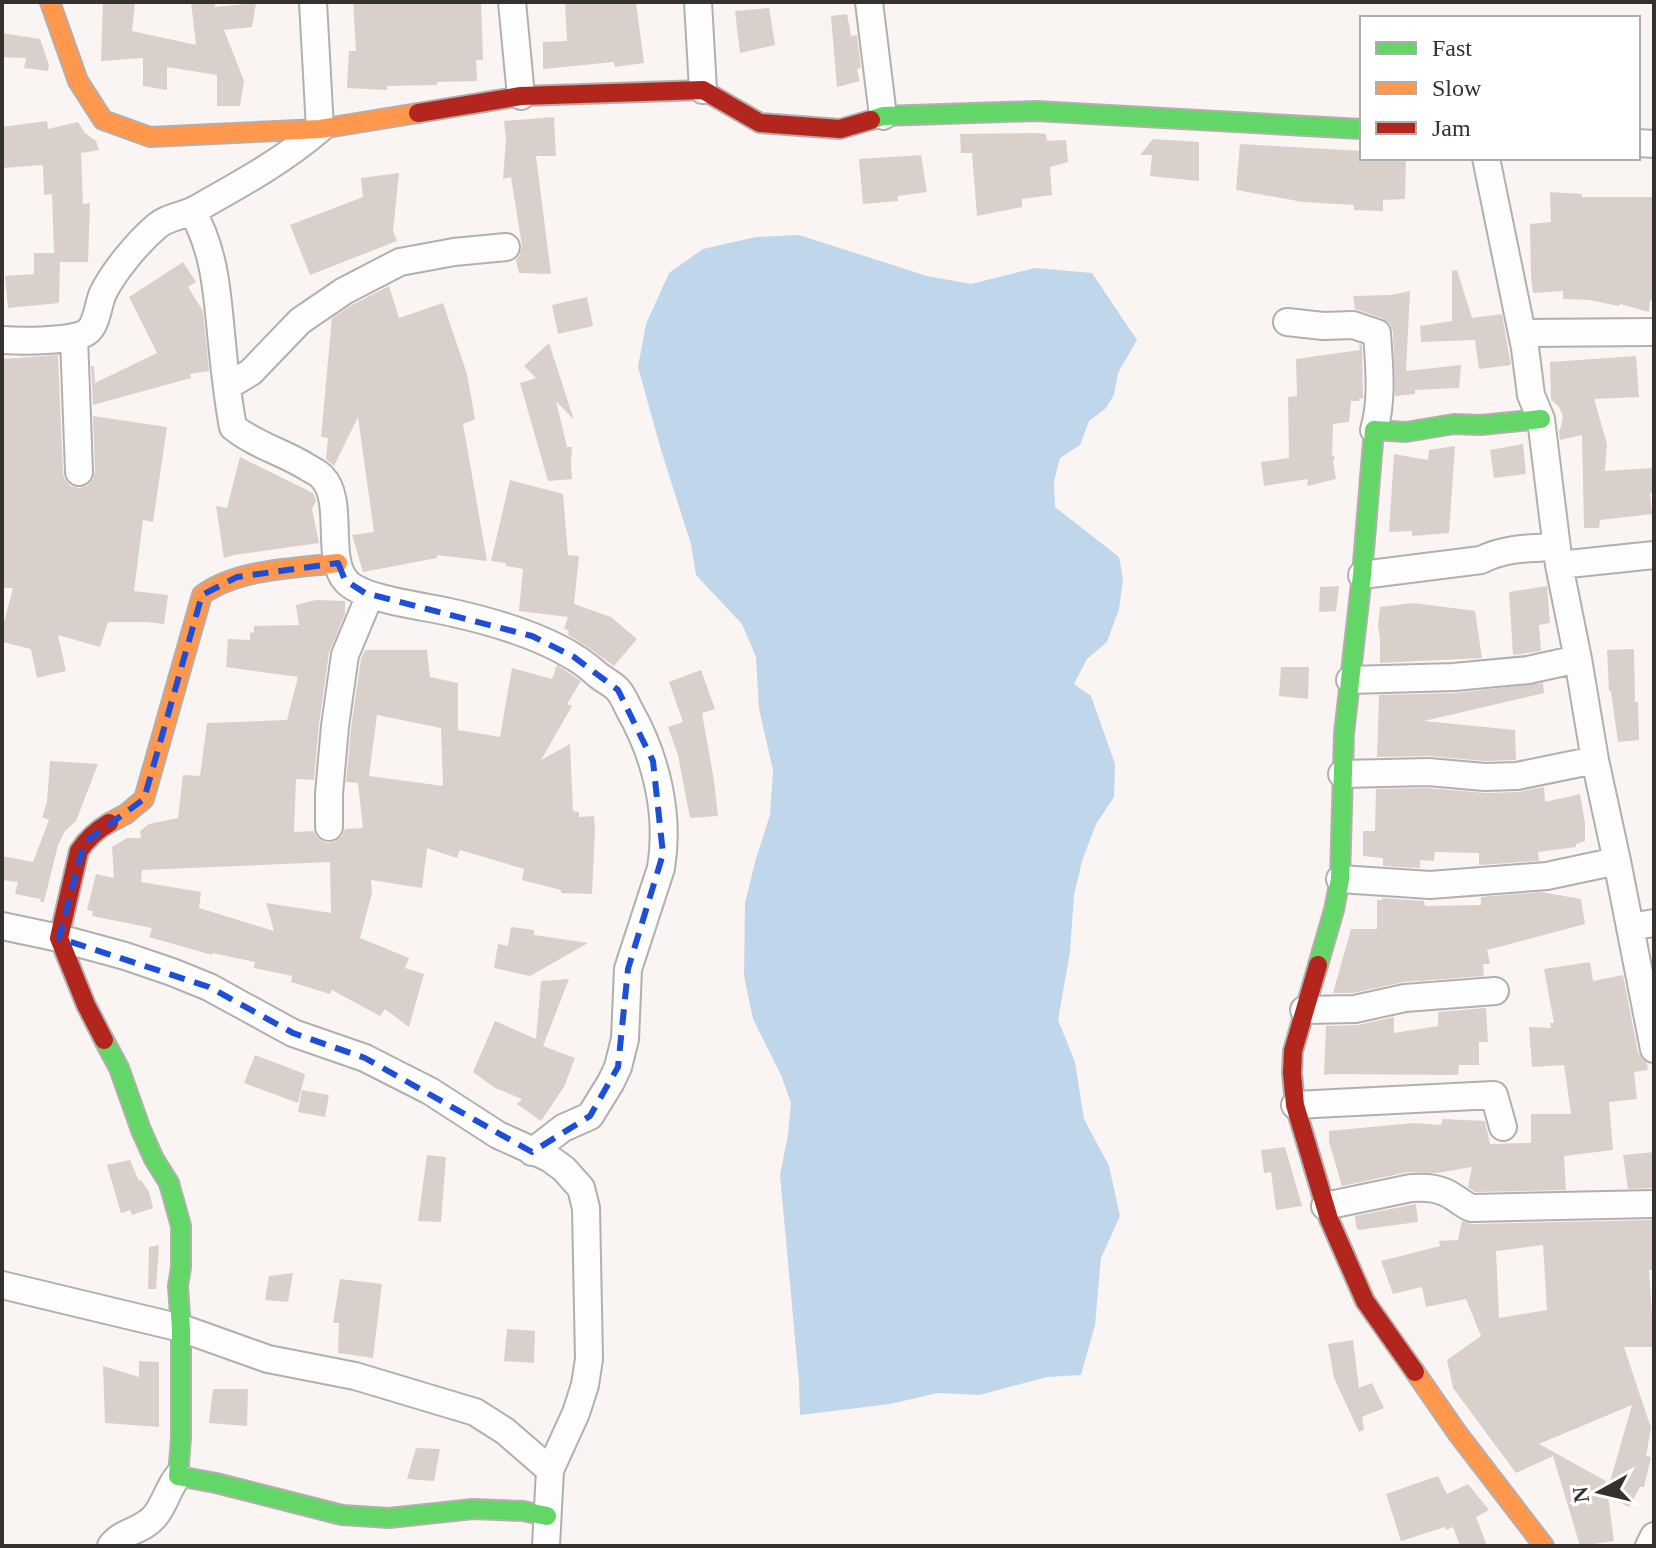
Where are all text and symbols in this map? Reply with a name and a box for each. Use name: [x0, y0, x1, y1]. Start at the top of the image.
legend: [1360, 16, 1640, 160]
text: Fast: [1432, 35, 1472, 61]
text: Slow: [1432, 75, 1482, 101]
text: Jam: [1432, 115, 1471, 141]
north arrow: [1560, 1452, 1640, 1532]
text: N: [1567, 1485, 1594, 1504]

